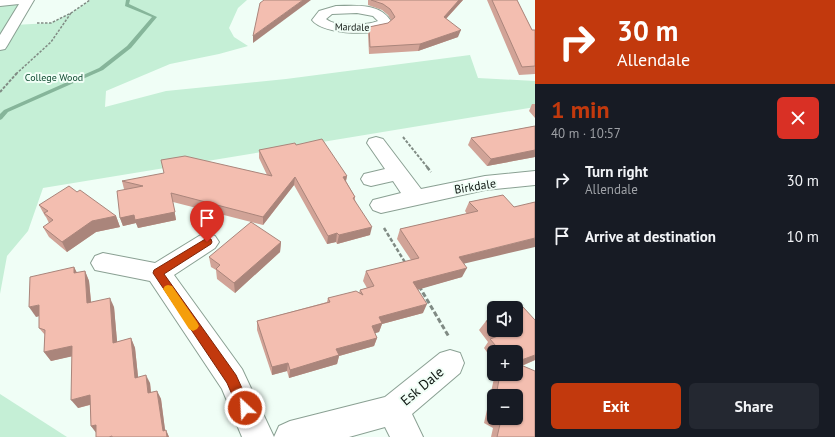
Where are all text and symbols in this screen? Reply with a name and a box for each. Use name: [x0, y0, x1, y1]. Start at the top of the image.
text: 30 m: [617, 12, 678, 49]
icon: right: [551, 16, 603, 68]
street label: Mardale: [335, 20, 369, 34]
text: Allendale: [617, 48, 690, 71]
park label: College Wood: [25, 71, 83, 84]
text: 1 min: [551, 94, 610, 125]
button: close: [777, 97, 819, 139]
text: 40 m · 10:57: [551, 125, 621, 142]
text: Turn right: [585, 162, 648, 181]
icon: right: [551, 169, 573, 191]
text: 30 m: [786, 171, 819, 190]
street label: Birkdale: [453, 175, 497, 197]
text: Allendale: [585, 181, 638, 198]
pin: [190, 201, 224, 242]
icon: arrive: [196, 207, 218, 229]
icon: arrive: [551, 225, 573, 247]
text: Arrive at destination: [585, 227, 716, 246]
text: 10 m: [786, 227, 819, 246]
map controls: [487, 301, 523, 425]
button: sound: [487, 301, 523, 337]
button: +: [487, 345, 523, 381]
street label: Esk Dale: [397, 363, 447, 409]
button: Exit: [551, 383, 681, 429]
button: Share: [689, 383, 819, 429]
position arrow: [224, 387, 266, 429]
button: −: [487, 389, 523, 425]

